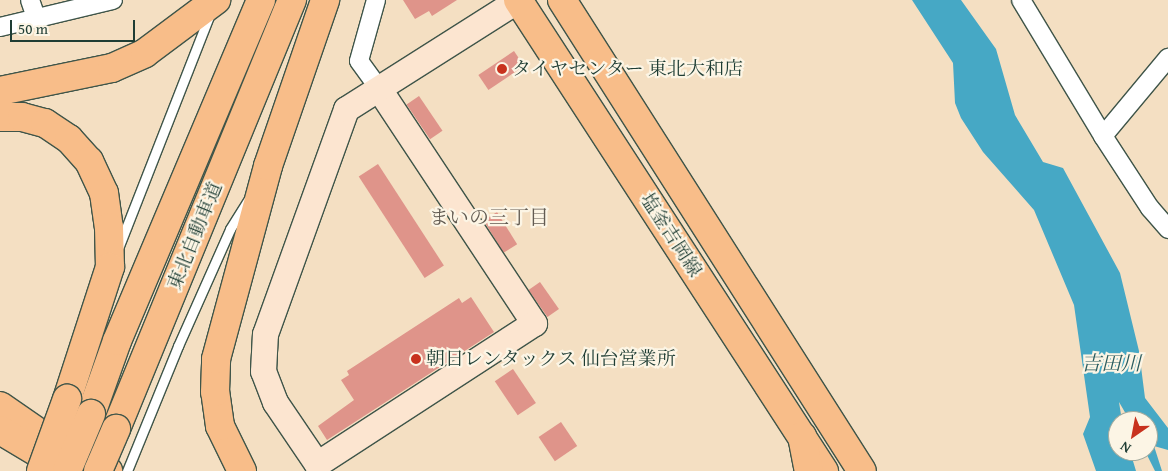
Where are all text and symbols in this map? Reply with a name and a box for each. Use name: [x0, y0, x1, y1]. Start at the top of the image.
scale bar: [12, 10, 138, 42]
text: 50 m: [18, 18, 48, 39]
place label: タイヤセンター 東北大和店: [512, 58, 744, 80]
marker: タイヤセンター 東北大和店: [496, 63, 508, 75]
street label: 東北自動車道: [163, 179, 227, 293]
street label: 塩釜吉岡線: [636, 189, 706, 281]
district label: まいの三丁目: [429, 204, 549, 228]
place label: 朝日レンタックス 仙台営業所: [426, 348, 677, 370]
water label: 吉田川: [1081, 350, 1141, 374]
marker: 朝日レンタックス 仙台営業所: [410, 353, 422, 365]
north arrow: [1108, 411, 1158, 461]
text: N: [1116, 437, 1135, 459]

